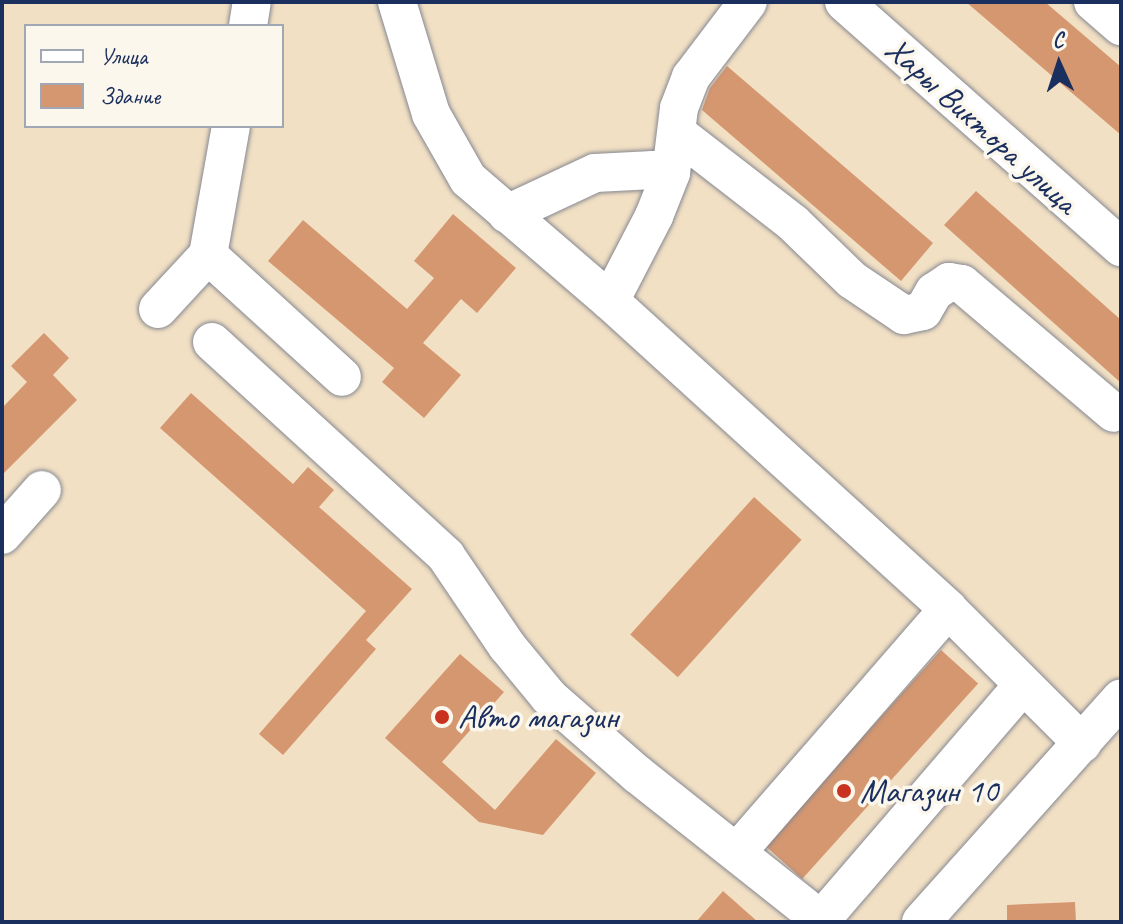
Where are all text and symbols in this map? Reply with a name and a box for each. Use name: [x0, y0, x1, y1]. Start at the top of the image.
legend: [24, 24, 284, 128]
north arrow: [1019, 24, 1099, 104]
text: С: [1052, 26, 1064, 54]
street label: Хары Виктора улица: [877, 28, 1087, 222]
text: Улица: [100, 41, 148, 71]
text: Здание: [100, 81, 160, 111]
place label: Авто магазин: [458, 697, 618, 737]
marker: Авто магазин: [433, 708, 451, 726]
place label: Магазин 10: [860, 771, 998, 811]
marker: Магазин 10: [835, 782, 853, 800]

